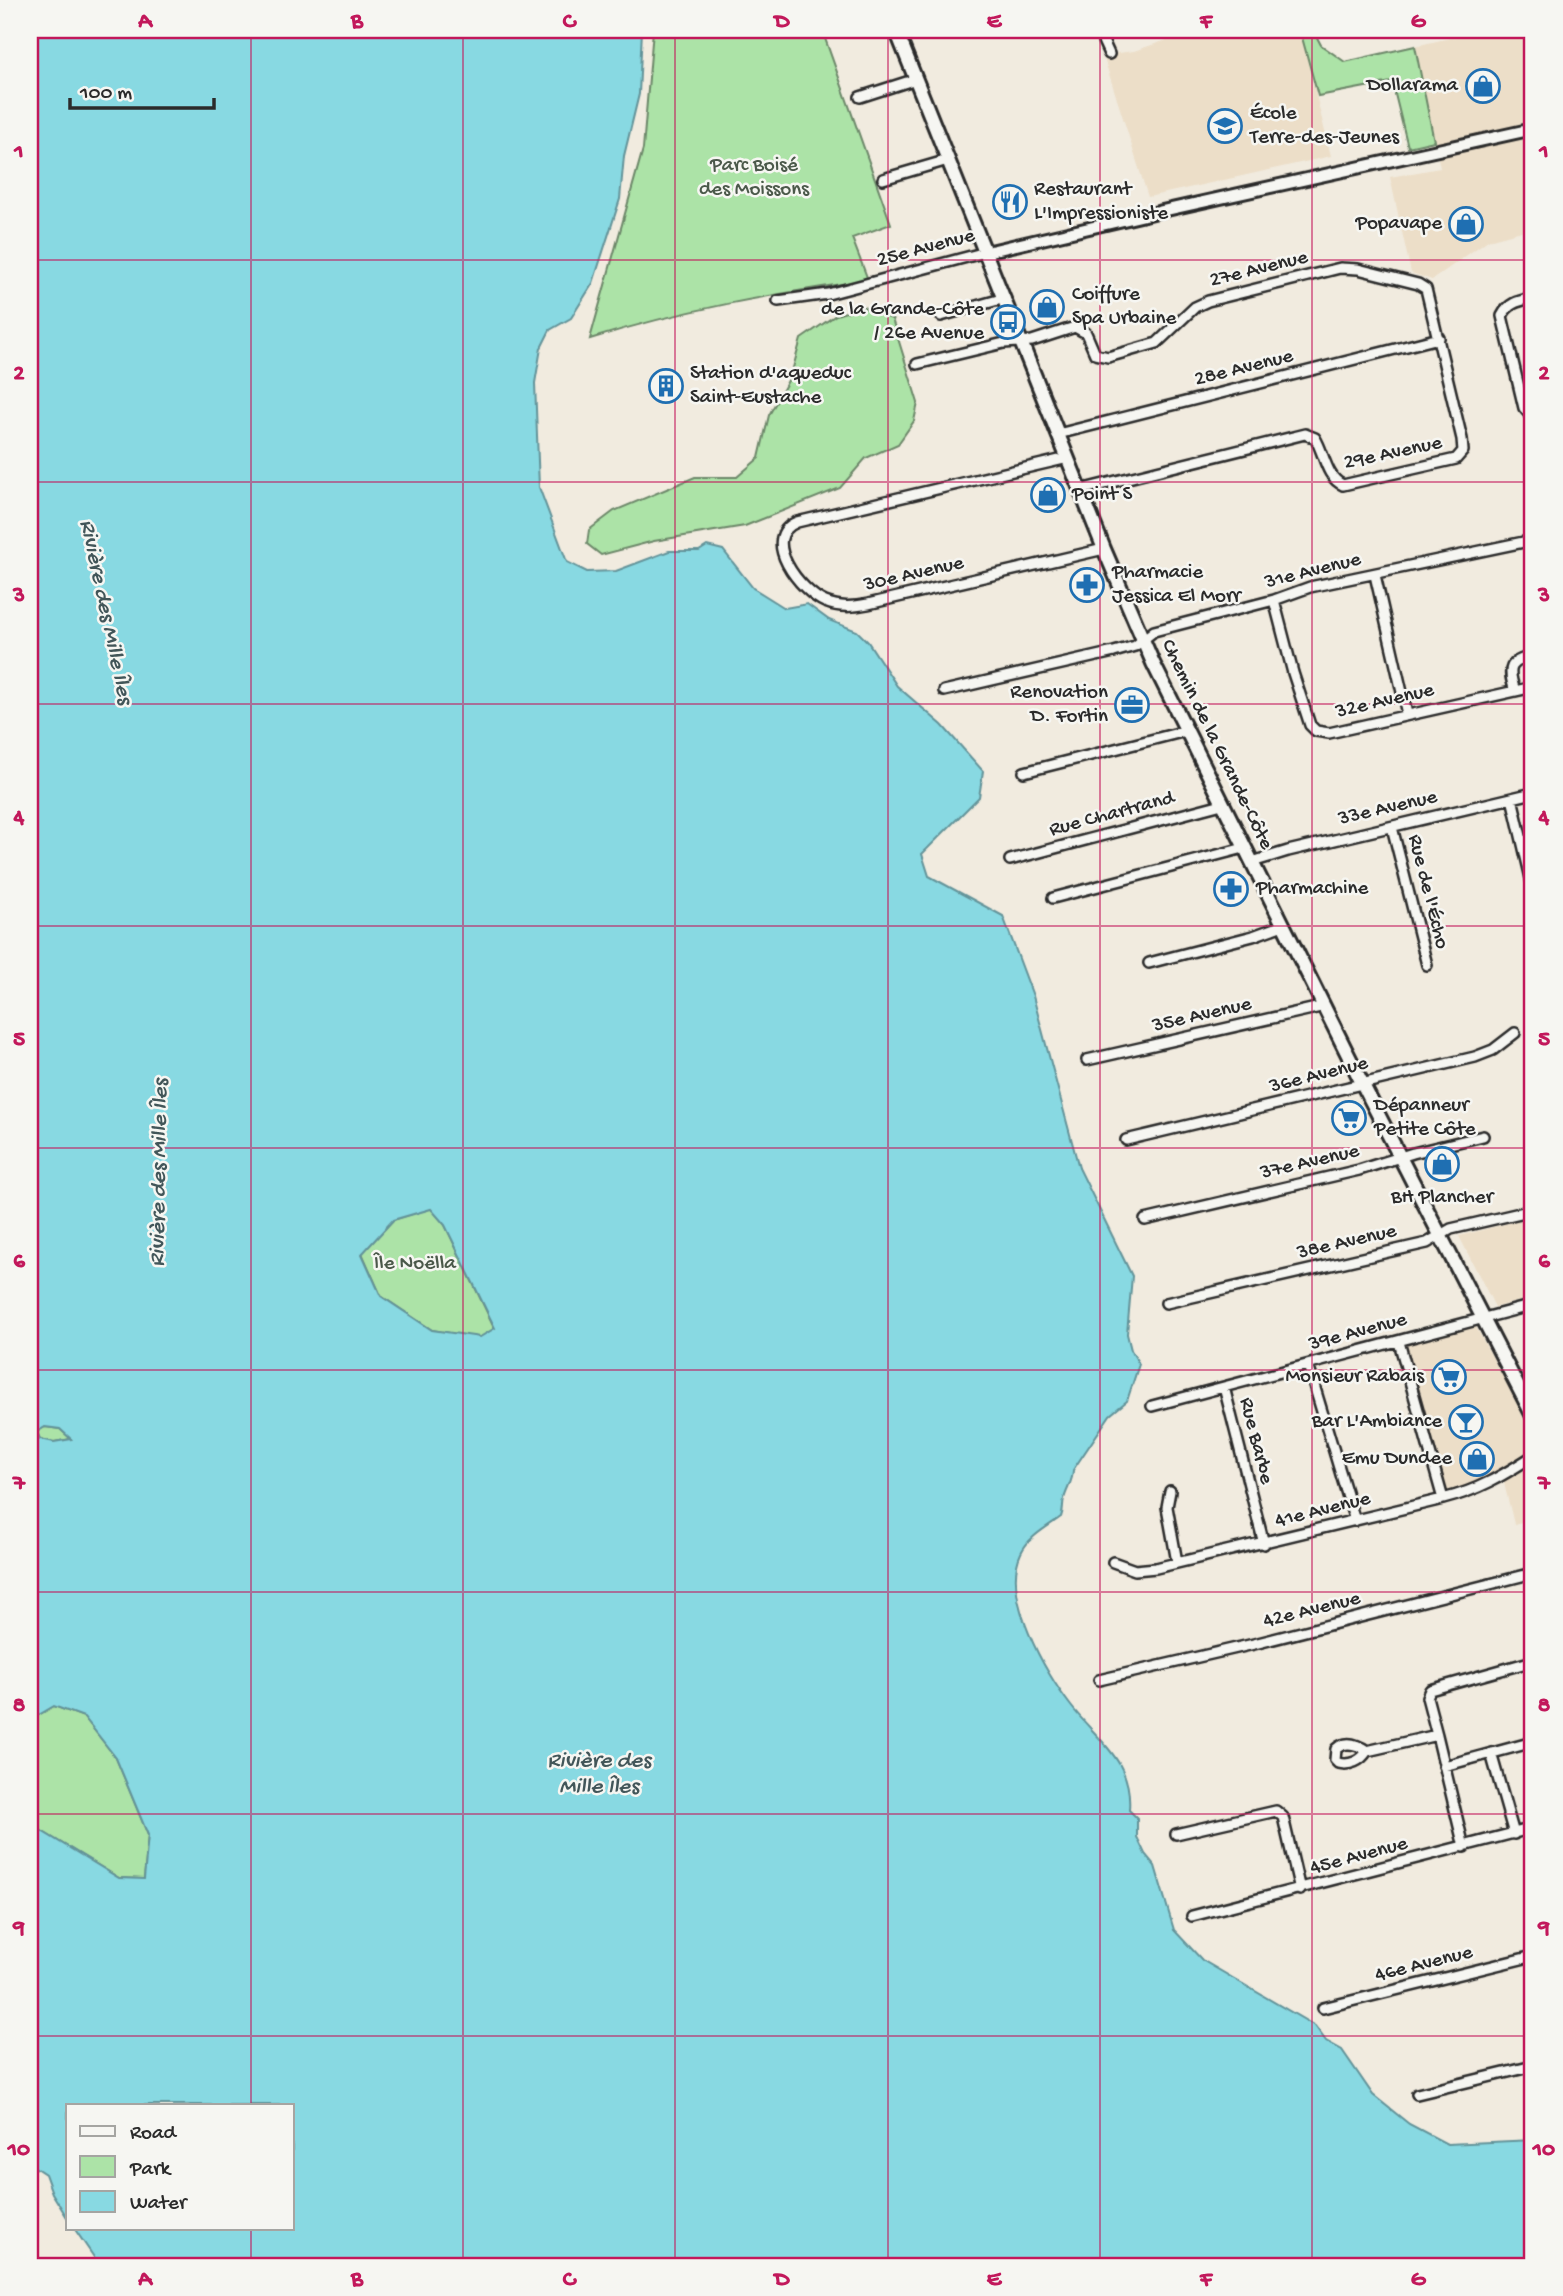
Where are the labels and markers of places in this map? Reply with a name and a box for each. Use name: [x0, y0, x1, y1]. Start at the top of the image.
shop icon: Dollarama: [1464, 67, 1502, 105]
place label: Dollarama: [1365, 74, 1459, 99]
place label: École Terre-des-Jeunes: [1249, 102, 1400, 151]
school or university icon: École Terre-des-Jeunes: [1206, 107, 1244, 145]
place label: Restaurant L'Impressioniste: [1034, 178, 1169, 227]
restaurant icon: Restaurant L'Impressioniste: [991, 183, 1029, 221]
shop icon: Popavape: [1447, 205, 1485, 243]
place label: Popavape: [1354, 212, 1443, 237]
place label: Coiffure Spa Urbaine: [1072, 283, 1178, 332]
shop icon: Coiffure Spa Urbaine: [1028, 288, 1066, 326]
place label: de la Grande-Côte / 26e Avenue: [821, 298, 985, 347]
bus stop icon: de la Grande-Côte / 26e Avenue: [989, 303, 1027, 341]
place label: Station d'aqueduc Saint-Eustache: [690, 362, 852, 411]
building icon: Station d'aqueduc Saint-Eustache: [647, 367, 685, 405]
shop icon: Point S: [1029, 476, 1067, 514]
place label: Point S: [1071, 483, 1133, 508]
place label: Pharmacie Jessica El Morr: [1111, 561, 1242, 610]
pharmacy icon: Pharmacie Jessica El Morr: [1068, 566, 1106, 604]
place label: Renovation D. Fortin: [1010, 681, 1108, 730]
office icon: Renovation D. Fortin: [1113, 686, 1151, 724]
pharmacy icon: Pharmachine: [1212, 870, 1250, 908]
place label: Pharmachine: [1255, 877, 1369, 902]
place label: Dépanneur Petite Côte: [1372, 1094, 1477, 1143]
supermarket icon: Dépanneur Petite Côte: [1330, 1099, 1368, 1137]
shop icon: BH Plancher: [1423, 1145, 1461, 1183]
place label: BH Plancher: [1390, 1186, 1495, 1211]
supermarket icon: Monsieur Rabais: [1430, 1358, 1468, 1396]
place label: Monsieur Rabais: [1285, 1365, 1425, 1390]
bar icon: Bar L'Ambiance: [1447, 1403, 1485, 1441]
place label: Bar L'Ambiance: [1311, 1410, 1443, 1435]
shop icon: Emu Dundee: [1458, 1440, 1496, 1478]
place label: Emu Dundee: [1342, 1447, 1453, 1472]

